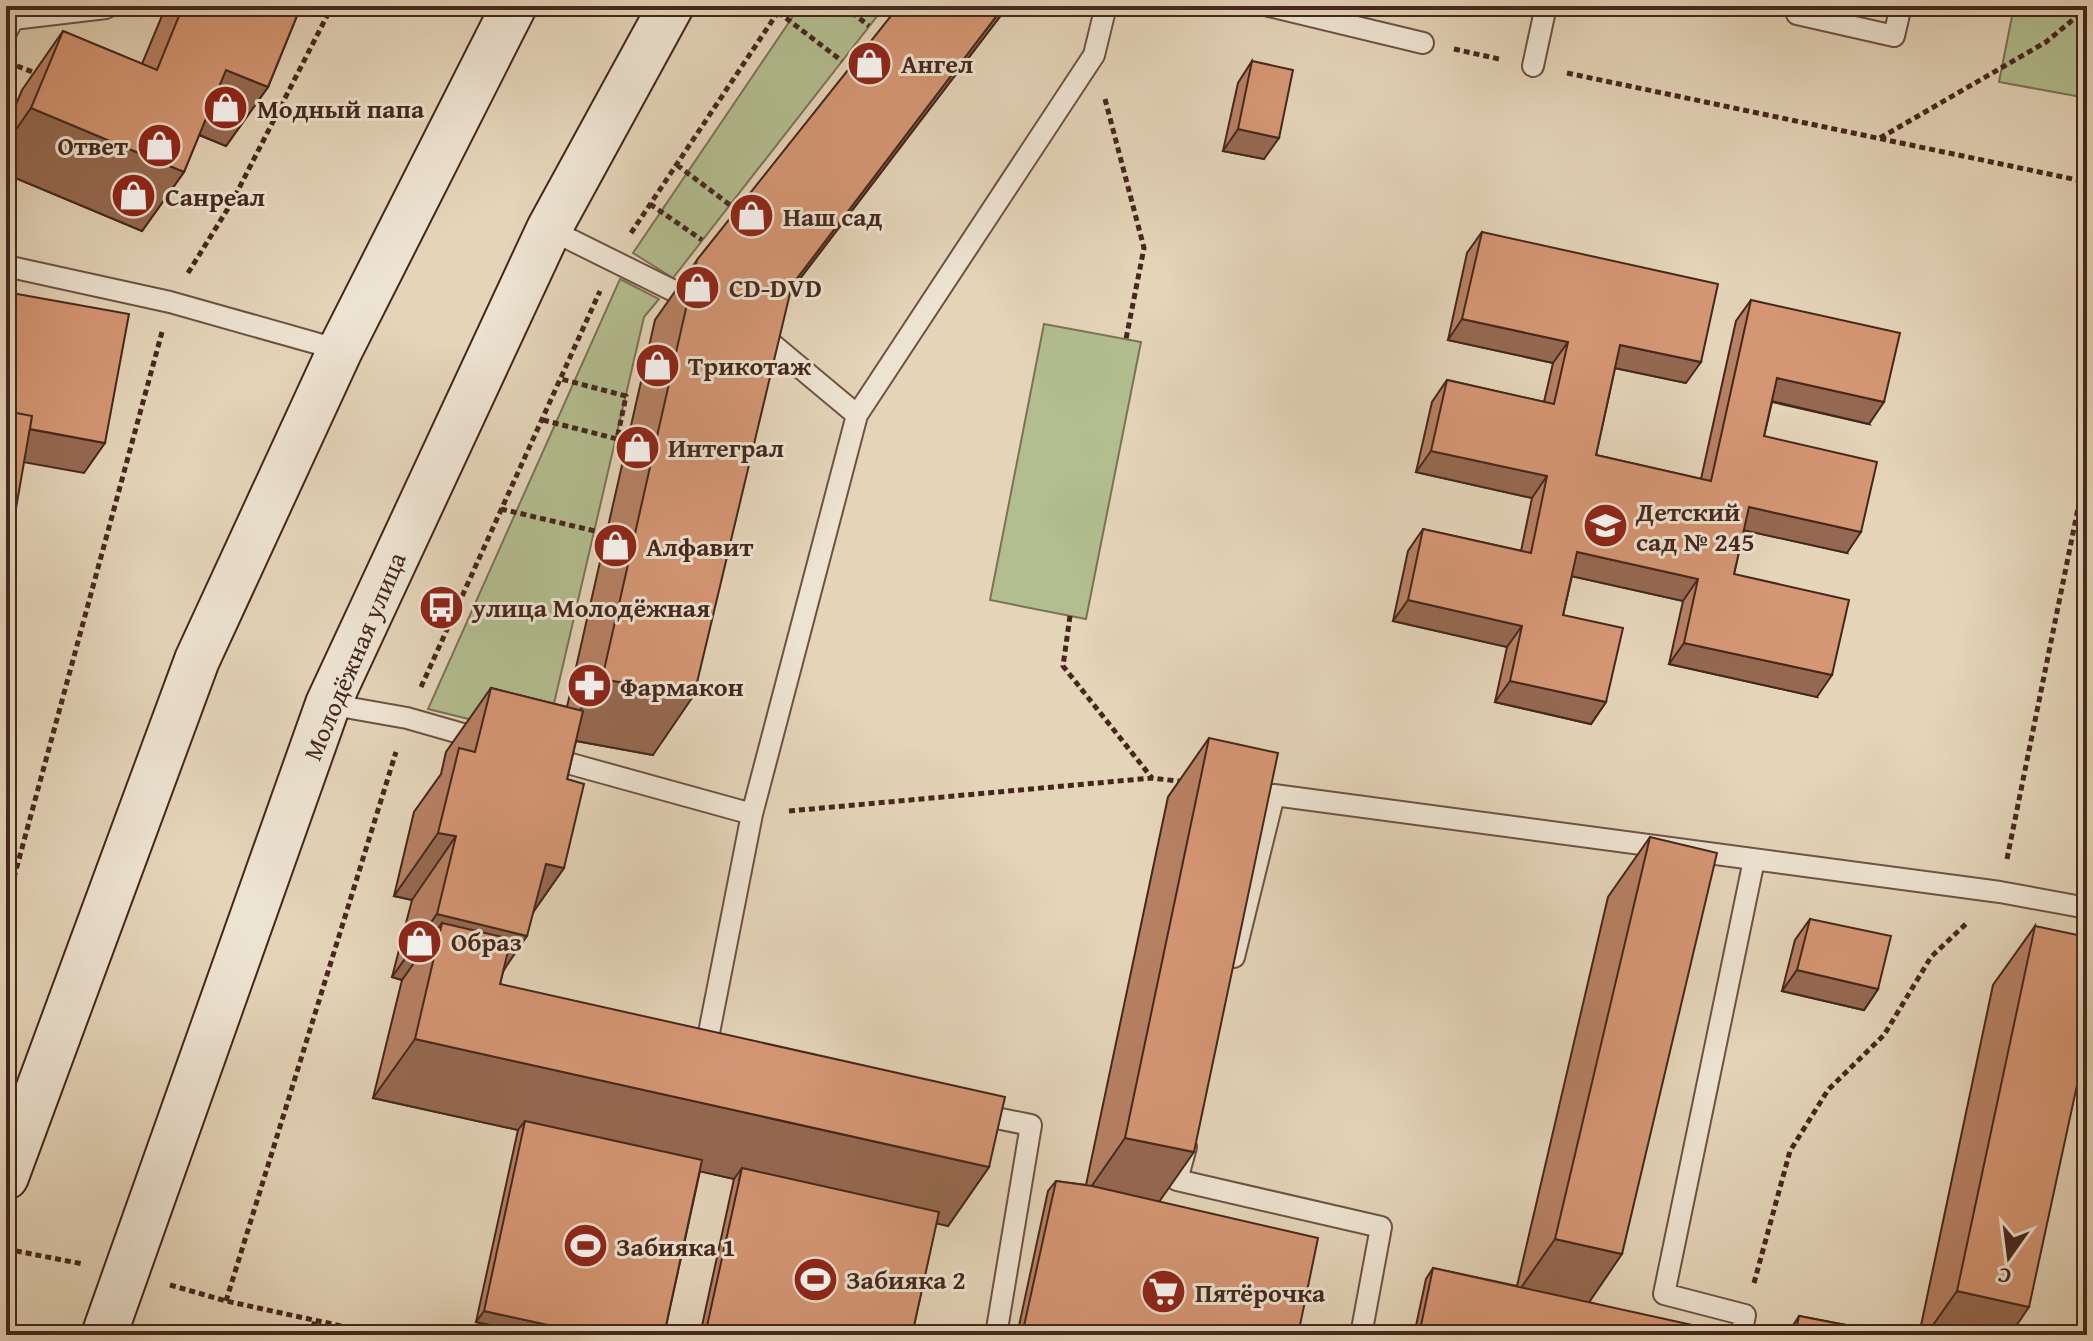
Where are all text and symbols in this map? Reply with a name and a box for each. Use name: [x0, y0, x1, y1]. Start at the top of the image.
shop icon: Ангел: [846, 39, 894, 87]
place label: Ангел: [901, 44, 973, 83]
shop icon: Модный папа: [202, 84, 250, 132]
place label: Модный папа: [257, 89, 425, 128]
shop icon: Ответ: [135, 121, 183, 169]
place label: Ответ: [57, 126, 128, 165]
shop icon: Санреал: [110, 172, 158, 220]
place label: Санреал: [165, 177, 265, 216]
shop icon: Наш сад: [728, 192, 776, 240]
place label: Наш сад: [783, 197, 883, 236]
shop icon: CD-DVD: [674, 263, 722, 311]
place label: CD-DVD: [729, 268, 822, 307]
shop icon: Трикотаж: [633, 341, 681, 389]
place label: Трикотаж: [688, 346, 811, 385]
shop icon: Интеграл: [613, 423, 661, 471]
place label: Интеграл: [668, 428, 784, 467]
place label: Детский сад № 245: [1635, 492, 1755, 561]
school or university icon: Детский сад № 245: [1581, 502, 1629, 550]
shop icon: Алфавит: [591, 522, 639, 570]
place label: Алфавит: [646, 527, 753, 566]
street label: Молодёжная улица: [292, 545, 416, 766]
bus stop icon: улица Молодёжная: [417, 583, 465, 631]
place label: улица Молодёжная: [471, 588, 710, 627]
pharmacy icon: Фармакон: [565, 662, 613, 710]
place label: Фармакон: [620, 667, 744, 706]
shop icon: Образ: [396, 917, 444, 965]
place label: Образ: [451, 922, 522, 961]
north arrow: [1969, 1217, 2049, 1297]
sports icon: Забияка 1: [561, 1222, 609, 1270]
place label: Забияка 1: [616, 1227, 736, 1266]
sports icon: Забияка 2: [791, 1255, 839, 1303]
text: С: [1994, 1259, 2014, 1293]
place label: Забияка 2: [846, 1260, 966, 1299]
supermarket icon: Пятёрочка: [1140, 1268, 1188, 1316]
place label: Пятёрочка: [1195, 1273, 1326, 1312]

